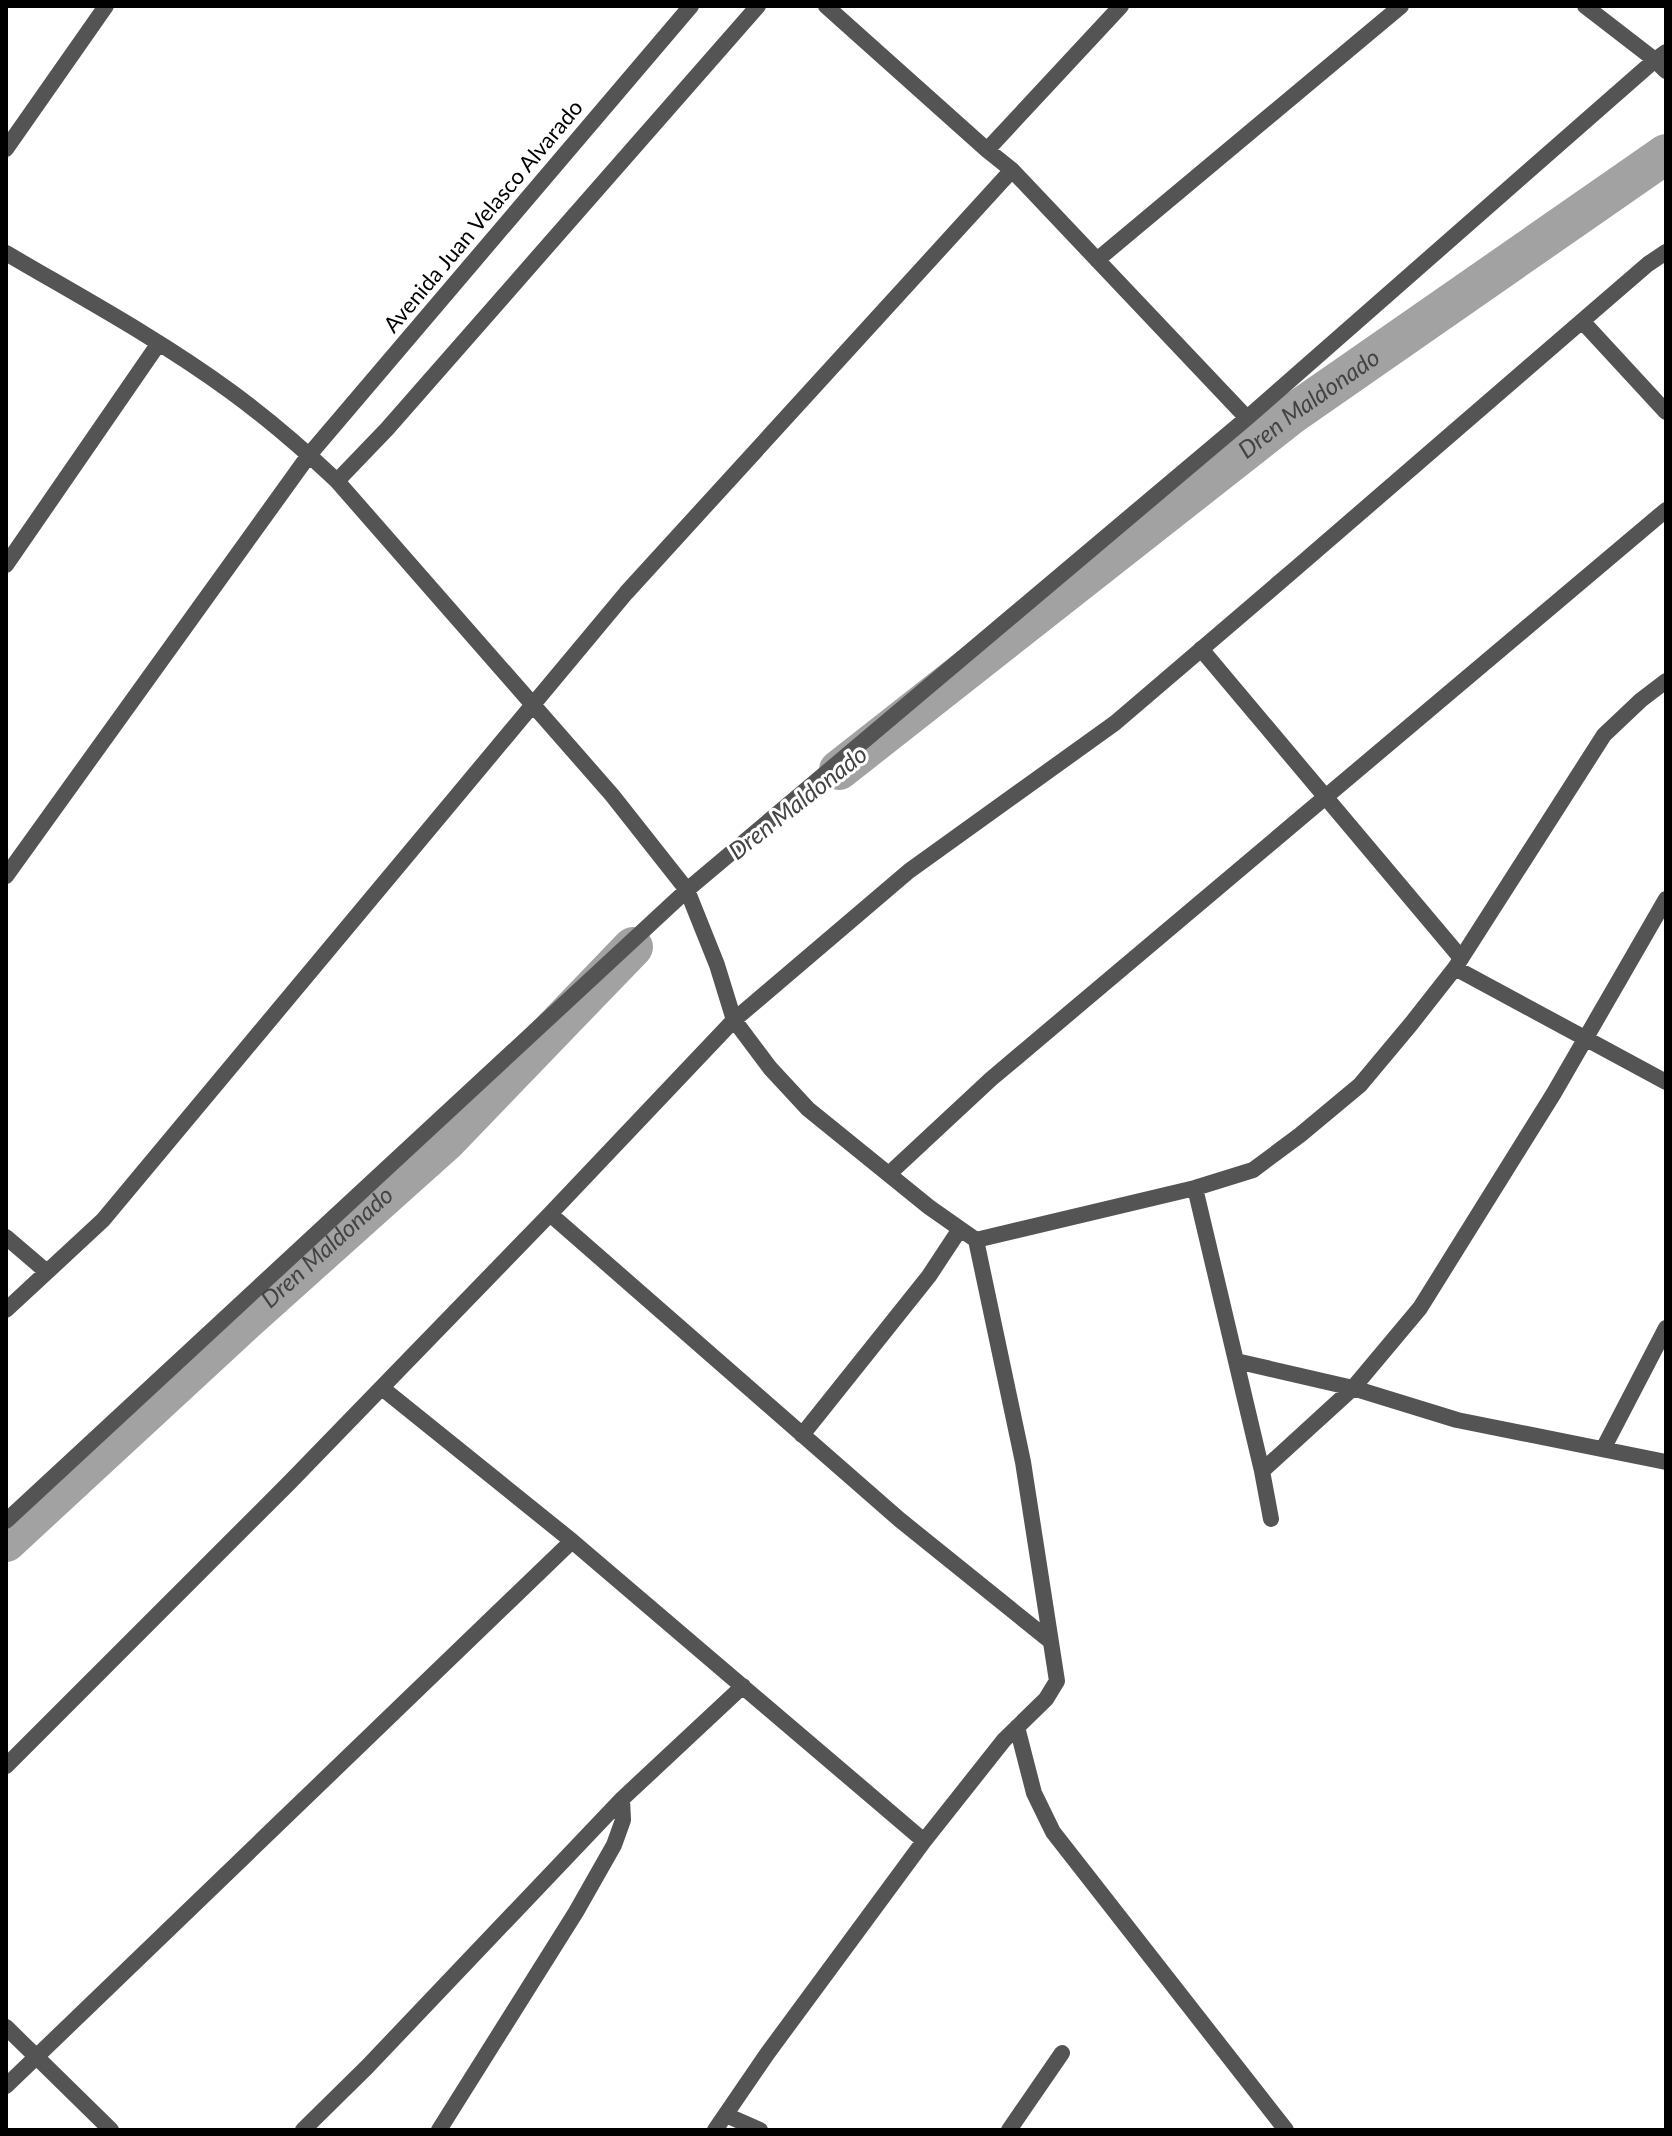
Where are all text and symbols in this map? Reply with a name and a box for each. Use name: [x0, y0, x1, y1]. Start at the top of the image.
street label: Avenida Juan Velasco Alvarado: [377, 94, 588, 338]
water label: Dren Maldonado: [1232, 342, 1385, 464]
water label: Dren Maldonado: [722, 739, 872, 865]
water label: Dren Maldonado: [254, 1179, 398, 1313]

